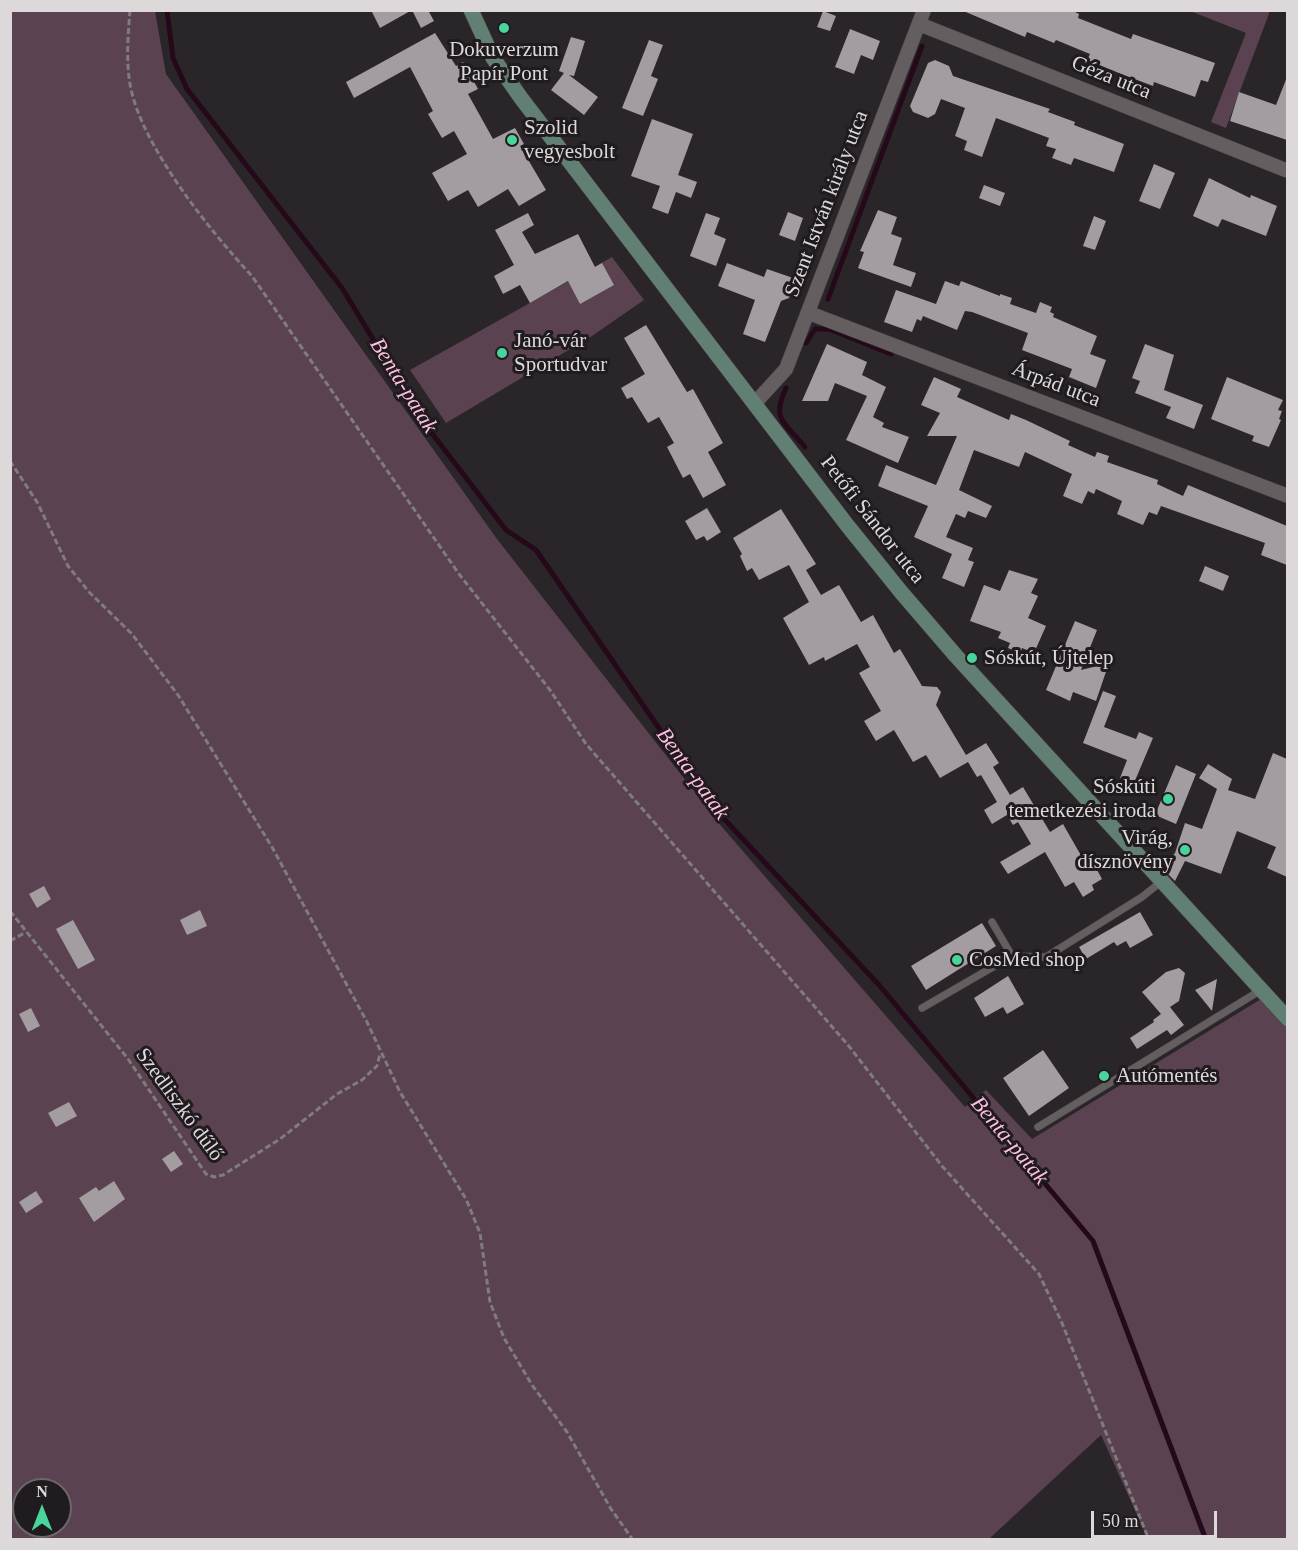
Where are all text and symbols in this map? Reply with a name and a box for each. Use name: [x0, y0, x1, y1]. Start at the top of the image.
marker: Dokuverzum Papír Pont: [497, 21, 511, 35]
place label: Dokuverzum Papír Pont: [449, 37, 559, 87]
street label: Géza utca: [1068, 51, 1154, 105]
street label: Szent István király utca: [780, 107, 874, 301]
place label: Szolid vegyesbolt: [524, 115, 615, 165]
marker: Szolid vegyesbolt: [505, 133, 519, 147]
place label: Janó-vár Sportudvar: [514, 328, 607, 378]
water label: Benta-patak: [363, 333, 443, 439]
marker: Janó-vár Sportudvar: [495, 346, 509, 360]
street label: Árpád utca: [1008, 357, 1104, 413]
street label: Petőfi Sándor utca: [814, 451, 930, 589]
place label: Sóskút, Újtelep: [984, 645, 1113, 671]
marker: Sóskút, Újtelep: [965, 651, 979, 665]
water label: Benta-patak: [650, 723, 734, 825]
place label: Sóskúti temetkezési iroda: [1008, 774, 1156, 824]
marker: Sóskúti temetkezési iroda: [1161, 792, 1175, 806]
place label: Virág, dísznövény: [1077, 825, 1173, 875]
marker: Virág, dísznövény: [1178, 843, 1192, 857]
place label: CosMed shop: [969, 947, 1085, 973]
marker: CosMed shop: [950, 953, 964, 967]
street label: Szedliszkó dűlő: [130, 1044, 228, 1166]
place label: Autómentés: [1116, 1063, 1217, 1089]
marker: Autómentés: [1097, 1069, 1111, 1083]
water label: Benta-patak: [964, 1091, 1054, 1191]
north arrow: [12, 1478, 72, 1538]
text: N: [36, 1483, 48, 1500]
scale bar: [1094, 1499, 1220, 1537]
text: 50 m: [1102, 1511, 1139, 1531]

